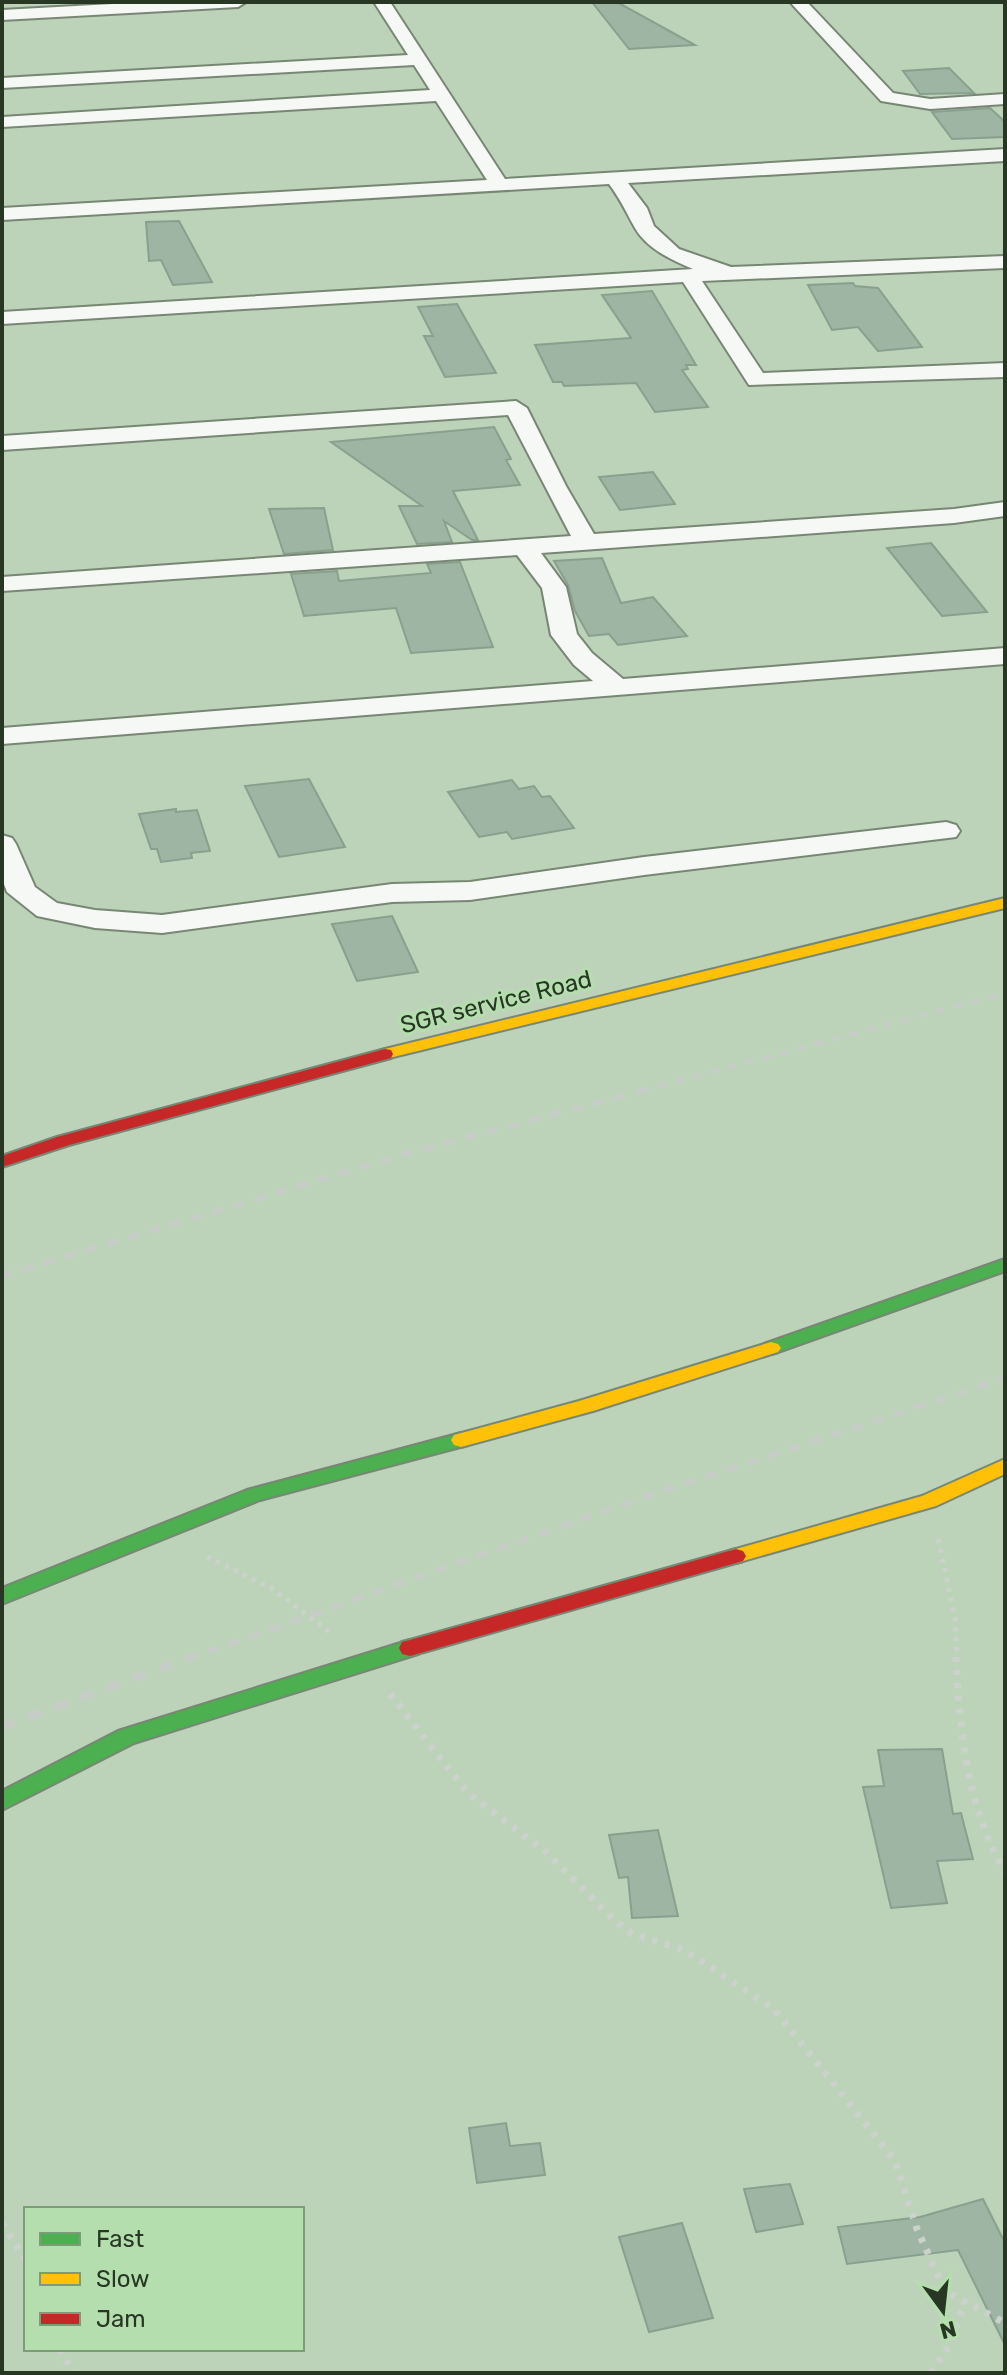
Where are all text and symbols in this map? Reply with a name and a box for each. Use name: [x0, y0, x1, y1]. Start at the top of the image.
street label: SGR service Road: [397, 965, 595, 1039]
legend: [24, 2207, 304, 2351]
text: Fast: [96, 2225, 144, 2253]
text: Slow: [96, 2265, 149, 2293]
north arrow: [903, 2271, 983, 2351]
text: Jam: [96, 2305, 146, 2333]
text: N: [937, 2315, 959, 2345]

